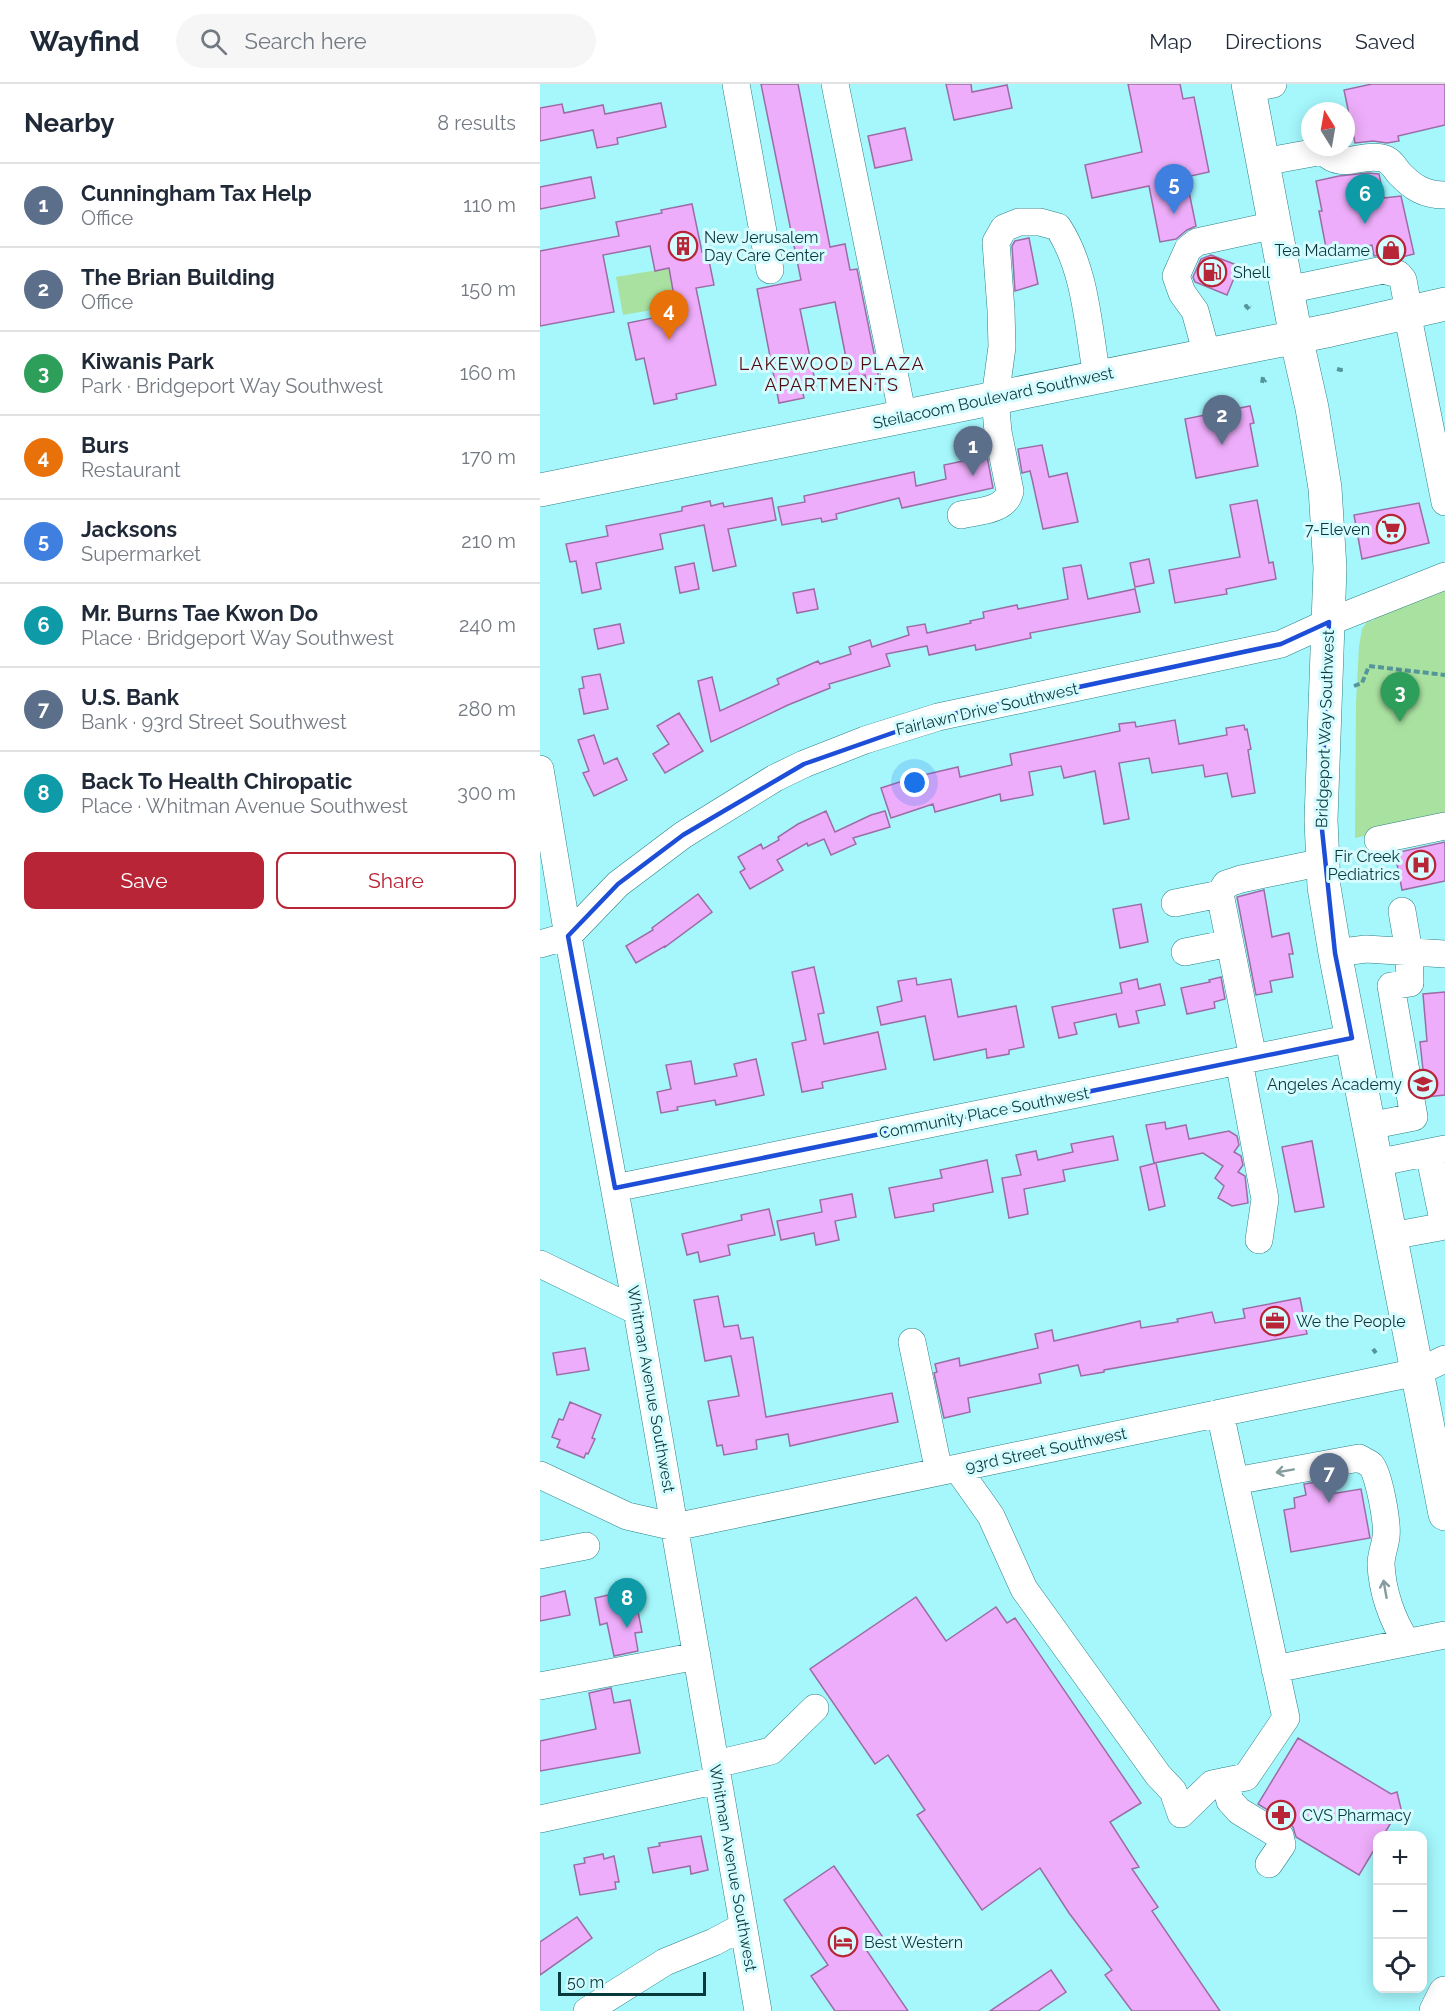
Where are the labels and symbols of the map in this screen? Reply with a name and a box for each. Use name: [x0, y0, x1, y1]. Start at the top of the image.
north arrow: [1301, 102, 1355, 156]
pin: 5: [1154, 164, 1194, 214]
pin: 6: [1346, 174, 1384, 224]
place label: New Jerusalem Day Care Center: [704, 228, 825, 265]
building icon: New Jerusalem Day Care Center: [667, 230, 699, 262]
shop icon: Tea Madame: [1375, 234, 1407, 266]
place label: Tea Madame: [1274, 241, 1370, 260]
fuel station icon: Shell: [1196, 256, 1228, 288]
place label: Shell: [1233, 263, 1271, 282]
pin: 4: [650, 290, 688, 340]
district label: LAKEWOOD PLAZA APARTMENTS: [739, 353, 925, 395]
street label: Steilacoom Boulevard Southwest: [871, 363, 1116, 433]
pin: 2: [1202, 396, 1242, 445]
pin: 1: [954, 426, 992, 476]
supermarket icon: 7-Eleven: [1375, 513, 1407, 545]
place label: 7-Eleven: [1305, 520, 1370, 539]
street label: Bridgeport Way Southwest: [1312, 629, 1338, 828]
pin: 3: [1380, 672, 1420, 722]
street label: Fairlawn Drive Southwest: [894, 679, 1080, 739]
your location: [900, 768, 929, 797]
place label: Fir Creek Pediatrics: [1328, 847, 1401, 884]
hospital icon: Fir Creek Pediatrics: [1405, 849, 1437, 881]
school or university icon: Angeles Academy: [1407, 1068, 1439, 1100]
place label: Angeles Academy: [1267, 1075, 1402, 1094]
street label: Community Place Southwest: [877, 1083, 1091, 1143]
street label: Whitman Avenue Southwest: [623, 1284, 679, 1495]
office icon: We the People: [1259, 1305, 1291, 1337]
place label: We the People: [1296, 1312, 1406, 1331]
street label: 93rd Street Southwest: [964, 1424, 1129, 1476]
pin: 7: [1310, 1454, 1348, 1503]
one-way arrow: [1276, 1466, 1295, 1477]
pin: 8: [608, 1578, 646, 1628]
one-way arrow: [1379, 1580, 1390, 1599]
street label: Whitman Avenue Southwest: [705, 1763, 761, 1974]
pharmacy icon: CVS Pharmacy: [1265, 1799, 1297, 1831]
place label: CVS Pharmacy: [1302, 1806, 1412, 1825]
hotel icon: Best Western: [827, 1926, 859, 1958]
place label: Best Western: [864, 1933, 963, 1952]
scale bar: [558, 1969, 706, 1996]

